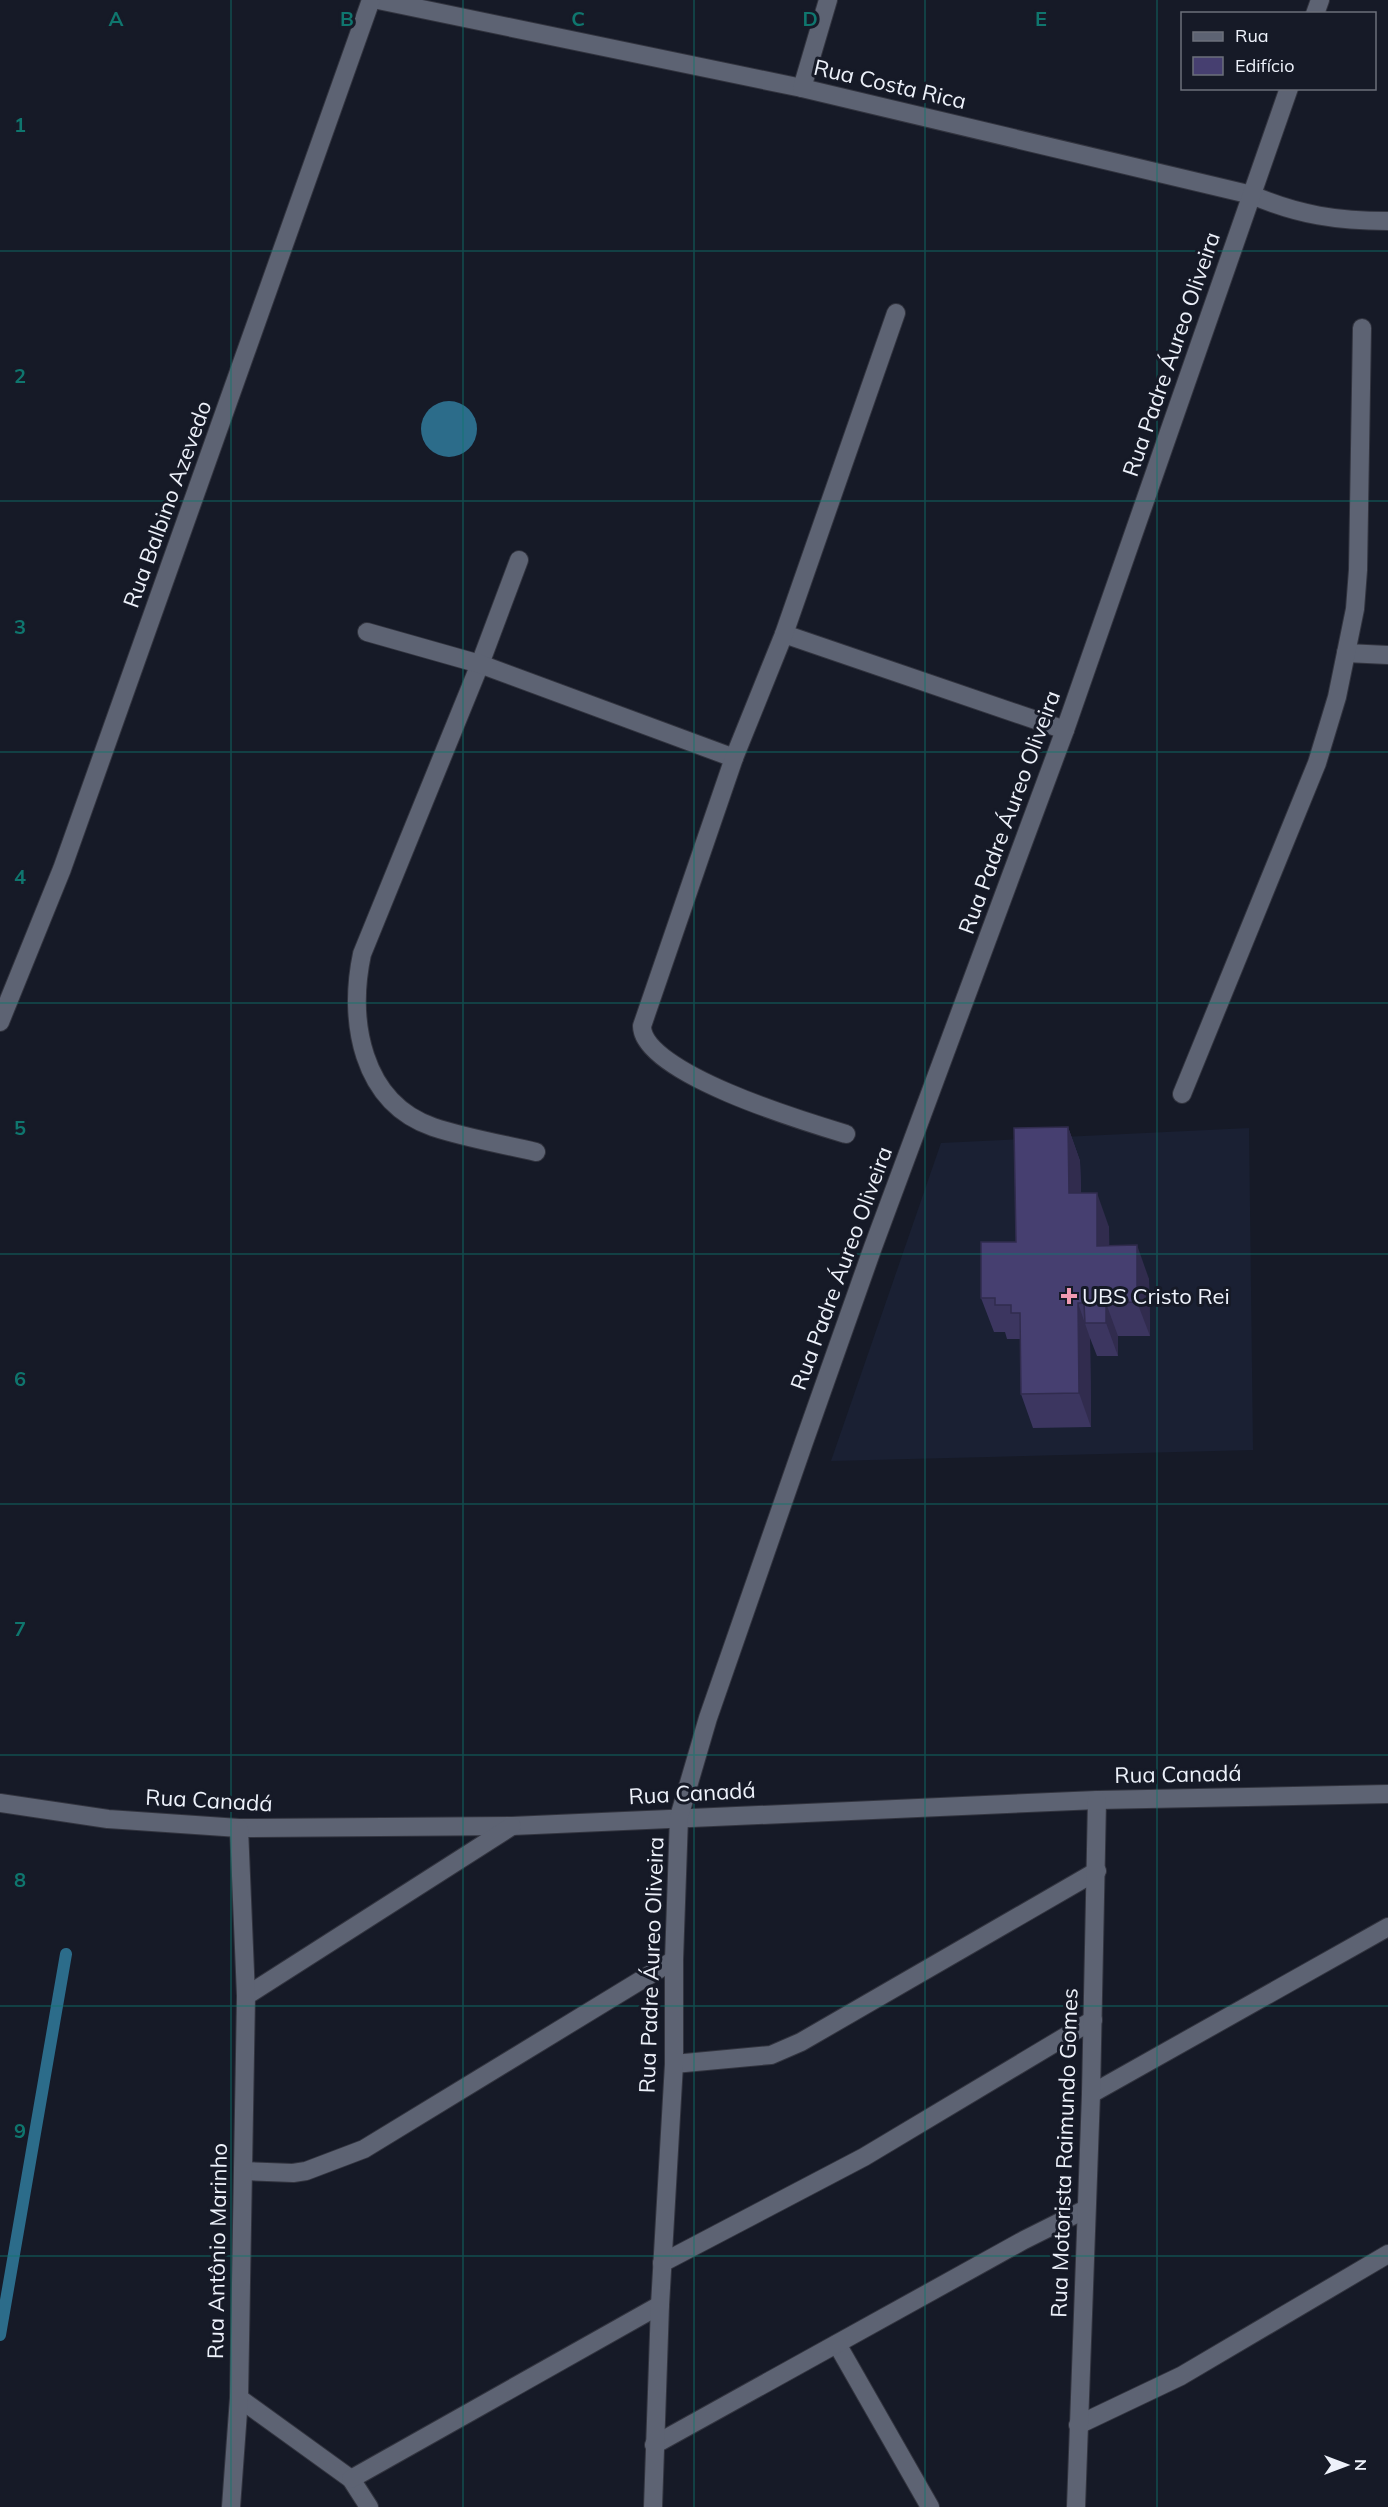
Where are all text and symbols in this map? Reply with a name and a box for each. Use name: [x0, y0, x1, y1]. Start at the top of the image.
text: A: [109, 6, 124, 31]
text: B: [340, 6, 354, 31]
text: C: [571, 6, 585, 31]
text: D: [802, 6, 818, 31]
text: E: [1035, 6, 1047, 31]
legend: [1181, 12, 1376, 90]
text: Rua: [1235, 24, 1269, 47]
street label: Rua Costa Rica: [811, 53, 969, 115]
text: Edifício: [1235, 54, 1294, 77]
text: 1: [14, 112, 26, 137]
street label: Rua Padre Áureo Oliveira: [1116, 228, 1226, 480]
text: 2: [14, 363, 26, 388]
street label: Rua Balbino Azevedo: [117, 397, 217, 611]
text: 3: [14, 614, 26, 639]
street label: Rua Padre Áureo Oliveira: [952, 687, 1066, 937]
text: 4: [14, 864, 26, 889]
text: 5: [14, 1115, 26, 1140]
street label: Rua Padre Áureo Oliveira: [784, 1143, 898, 1393]
place label: UBS Cristo Rei: [1082, 1282, 1230, 1310]
marker: UBS Cristo Rei: [1060, 1287, 1078, 1305]
text: 6: [14, 1366, 26, 1391]
text: 7: [14, 1616, 26, 1641]
street label: Rua Canadá: [1114, 1759, 1242, 1789]
street label: Rua Canadá: [628, 1776, 756, 1810]
street label: Rua Canadá: [145, 1783, 273, 1817]
street label: Rua Padre Áureo Oliveira: [633, 1836, 669, 2094]
text: 8: [14, 1867, 26, 1892]
street label: Rua Motorista Raimundo Gomes: [1044, 1988, 1084, 2318]
text: 9: [14, 2118, 26, 2143]
street label: Rua Antônio Marinho: [201, 2143, 233, 2359]
north arrow: [1316, 2435, 1376, 2495]
text: N: [1351, 2459, 1371, 2471]

